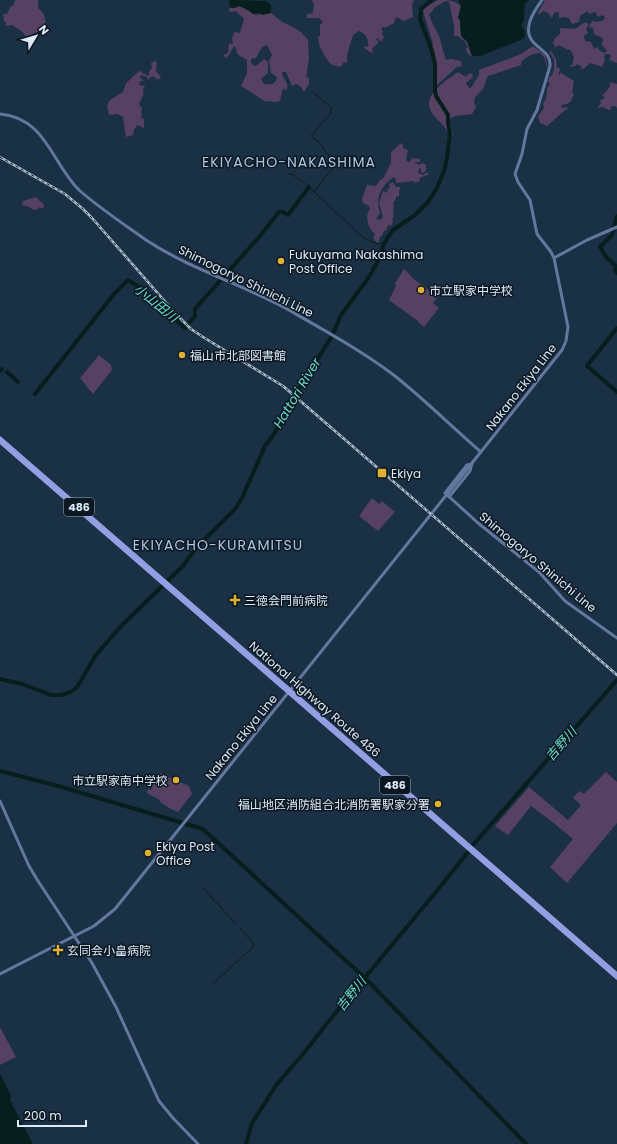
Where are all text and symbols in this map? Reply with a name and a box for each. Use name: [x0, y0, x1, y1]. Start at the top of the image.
north arrow: [16, 16, 56, 56]
text: N: [35, 22, 53, 38]
district label: EKIYACHO-NAKASHIMA: [202, 152, 376, 172]
street label: Shimogoryo Shinichi Line: [176, 241, 316, 321]
place label: Fukuyama Nakashima Post Office: [289, 246, 423, 277]
marker: Fukuyama Nakashima Post Office: [276, 256, 286, 266]
water label: 小山田川: [130, 279, 184, 328]
place label: 市立駅家中学校: [429, 282, 513, 299]
marker: 市立駅家中学校: [416, 285, 426, 295]
street label: Nakano Ekiya Line: [482, 340, 560, 434]
place label: 福山市北部図書館: [190, 347, 286, 364]
marker: 福山市北部図書館: [177, 350, 187, 360]
water label: Hattori River: [269, 353, 326, 432]
place label: Ekiya: [391, 465, 421, 482]
marker: Ekiya: [376, 467, 388, 479]
road number: 486: [64, 498, 94, 516]
street label: Shimogoryo Shinichi Line: [476, 508, 600, 616]
district label: EKIYACHO-KURAMITSU: [133, 535, 303, 555]
place label: 三徳会門前病院: [244, 592, 328, 609]
marker: 三徳会門前病院: [229, 594, 241, 606]
street label: National Highway Route 486: [246, 637, 384, 761]
street label: Nakano Ekiya Line: [201, 690, 281, 784]
water label: 吉野川: [541, 722, 582, 765]
place label: 市立駅家南中学校: [72, 772, 168, 789]
marker: 市立駅家南中学校: [171, 775, 181, 785]
road number: 486: [380, 776, 410, 794]
place label: 福山地区消防組合北消防署駅家分署: [238, 796, 430, 813]
marker: 福山地区消防組合北消防署駅家分署: [433, 799, 443, 809]
place label: Ekiya Post Office: [156, 838, 215, 869]
marker: Ekiya Post Office: [143, 848, 153, 858]
place label: 玄同会小畠病院: [67, 942, 151, 959]
marker: 玄同会小畠病院: [52, 944, 64, 956]
water label: 吉野川: [331, 971, 372, 1015]
scale bar: [18, 1102, 86, 1128]
text: 200 m: [24, 1107, 62, 1124]

